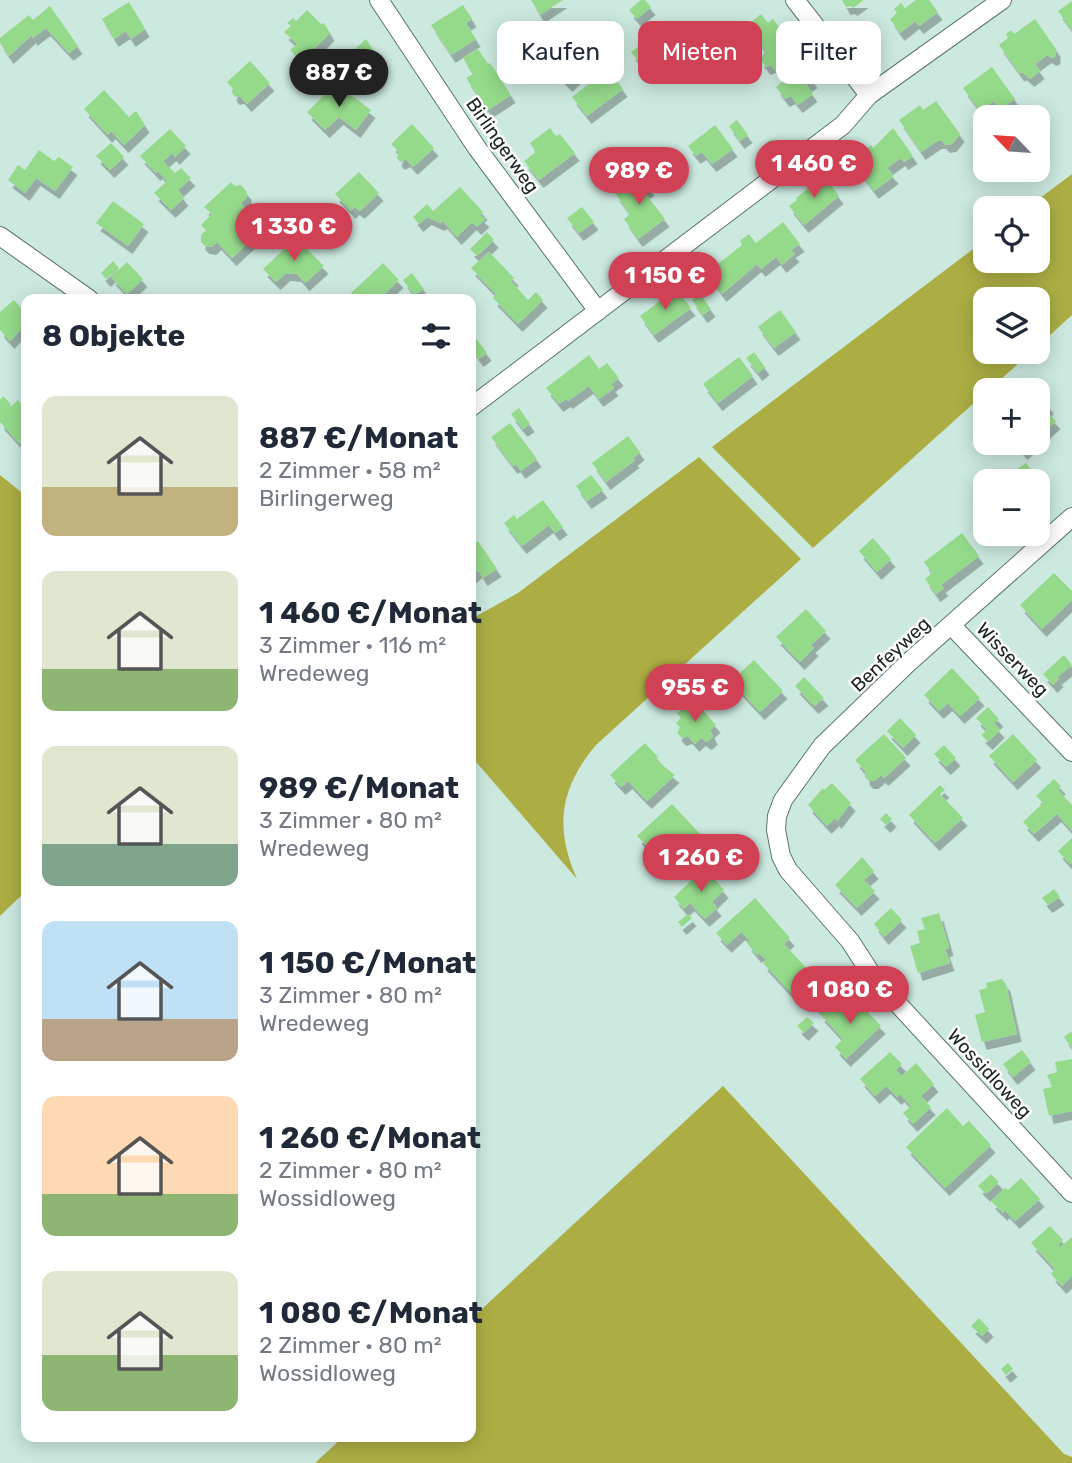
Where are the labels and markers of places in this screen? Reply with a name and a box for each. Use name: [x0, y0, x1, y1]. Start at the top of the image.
pin: 887 €: [290, 50, 388, 109]
pin: 1 460 €: [749, 140, 879, 200]
pin: 989 €: [590, 148, 688, 207]
pin: 1 330 €: [229, 204, 359, 263]
pin: 1 150 €: [600, 252, 730, 312]
pin: 955 €: [646, 664, 744, 724]
pin: 1 260 €: [636, 834, 766, 894]
pin: 1 080 €: [785, 967, 915, 1026]

